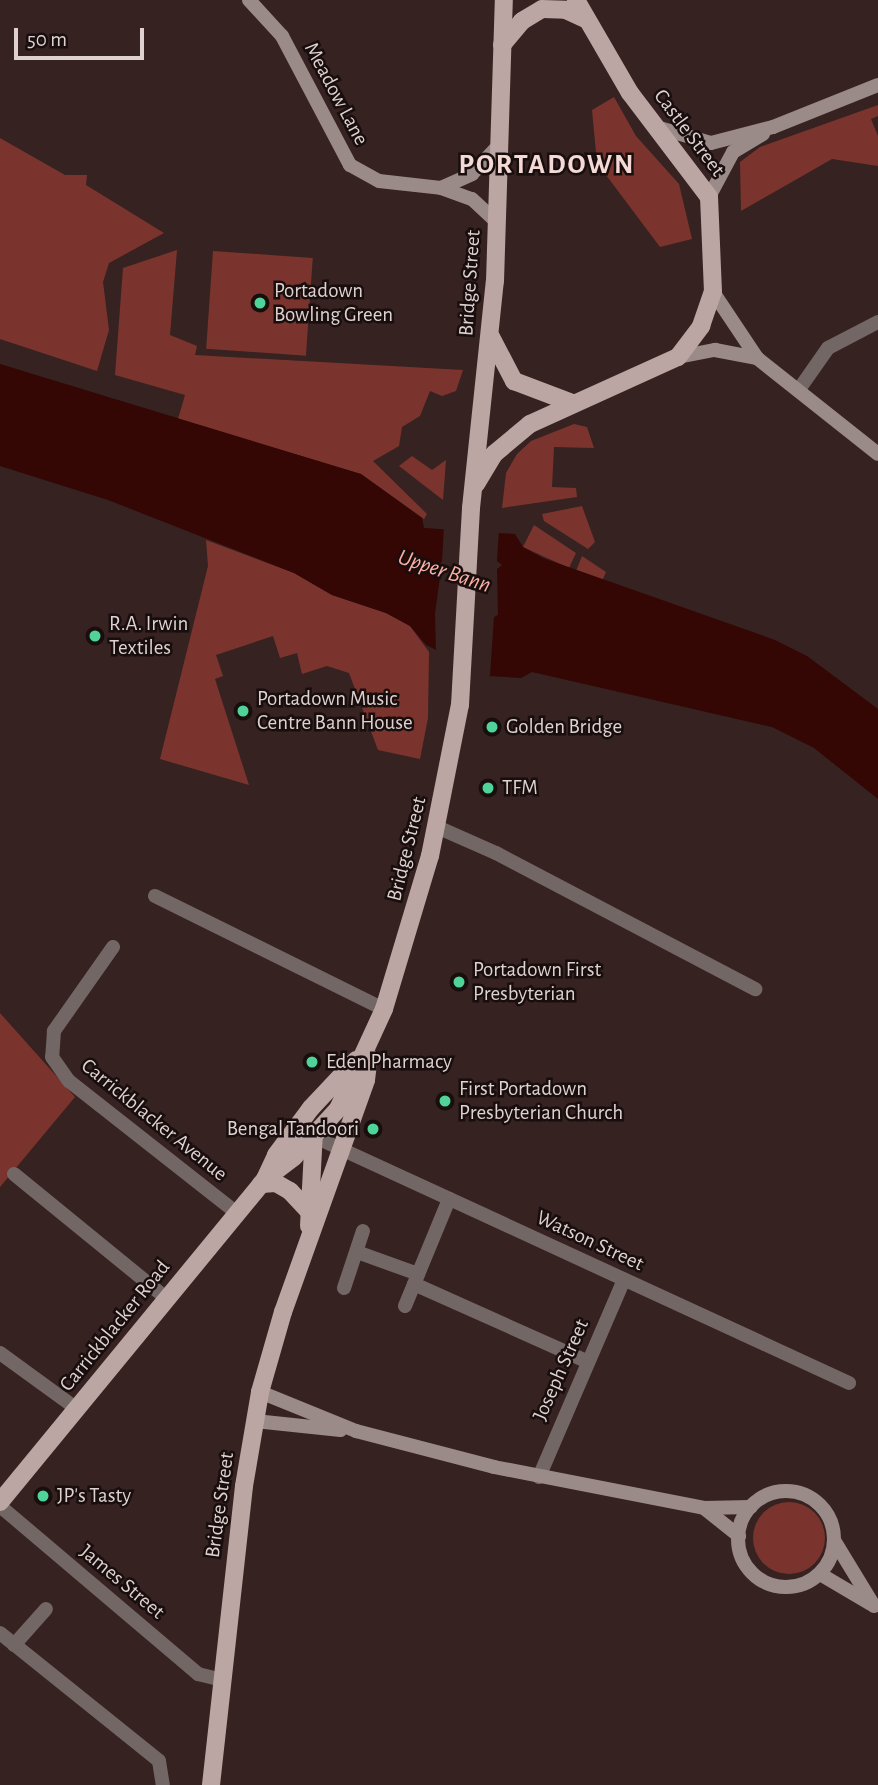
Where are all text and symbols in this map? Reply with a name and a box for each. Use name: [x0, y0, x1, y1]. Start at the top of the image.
scale bar: [18, 14, 147, 58]
text: 50 m: [27, 29, 67, 50]
street label: Meadow Lane: [298, 38, 374, 150]
street label: Castle Street: [648, 84, 730, 182]
district label: PORTADOWN: [460, 148, 634, 182]
street label: Bridge Street: [454, 229, 486, 337]
place label: Portadown Bowling Green: [274, 278, 393, 328]
marker: Portadown Bowling Green: [252, 295, 268, 311]
water label: Upper Bann: [394, 544, 494, 600]
place label: R.A. Irwin Textiles: [109, 611, 188, 661]
marker: R.A. Irwin Textiles: [87, 628, 103, 644]
place label: Portadown Music Centre Bann House: [257, 686, 413, 736]
marker: Portadown Music Centre Bann House: [235, 703, 251, 719]
place label: Golden Bridge: [506, 714, 622, 740]
marker: Golden Bridge: [484, 719, 500, 735]
place label: TFM: [502, 775, 538, 801]
marker: TFM: [480, 780, 496, 796]
street label: Bridge Street: [382, 794, 432, 904]
place label: Portadown First Presbyterian: [473, 957, 601, 1007]
marker: Portadown First Presbyterian: [451, 974, 467, 990]
place label: Eden Pharmacy: [326, 1049, 452, 1075]
street label: Carrickblacker Avenue: [76, 1053, 232, 1187]
marker: Eden Pharmacy: [304, 1054, 320, 1070]
place label: First Portadown Presbyterian Church: [459, 1076, 623, 1126]
marker: First Portadown Presbyterian Church: [437, 1093, 453, 1109]
place label: Bengal Tandoori: [227, 1116, 359, 1142]
marker: Bengal Tandoori: [365, 1121, 381, 1137]
street label: Watson Street: [532, 1205, 648, 1277]
street label: Carrickblacker Road: [54, 1255, 176, 1397]
street label: Joseph Street: [527, 1315, 595, 1425]
street label: Bridge Street: [200, 1450, 240, 1560]
place label: JP's Tasty: [57, 1483, 131, 1509]
marker: JP's Tasty: [35, 1488, 51, 1504]
street label: James Street: [75, 1539, 169, 1625]

